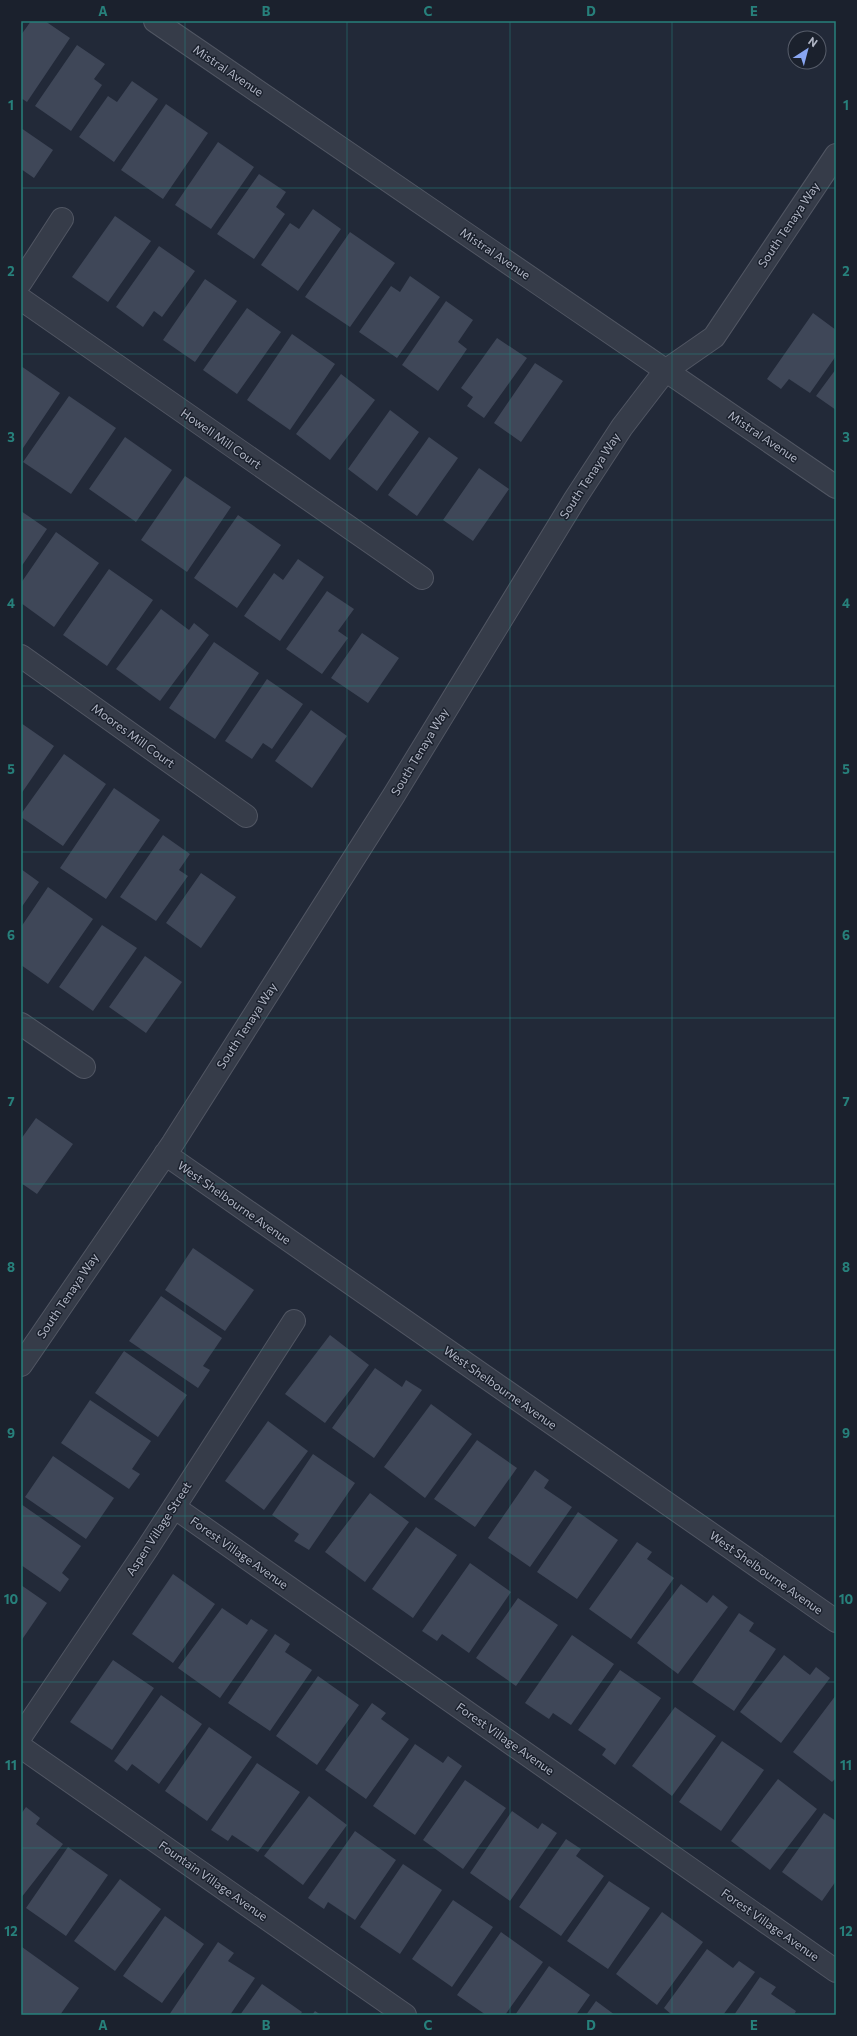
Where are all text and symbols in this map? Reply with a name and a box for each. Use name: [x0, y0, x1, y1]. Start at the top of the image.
text: A: [98, 3, 108, 19]
text: B: [262, 3, 271, 19]
text: C: [424, 3, 433, 19]
text: D: [586, 3, 596, 19]
text: E: [750, 3, 758, 19]
north arrow: [787, 30, 827, 70]
text: N: [806, 34, 820, 49]
street label: Mistral Avenue: [191, 42, 266, 99]
text: 1: [8, 97, 14, 113]
text: 1: [843, 97, 849, 113]
street label: South Tenaya Way: [754, 179, 822, 270]
street label: Mistral Avenue: [458, 225, 533, 282]
text: 2: [7, 263, 15, 279]
text: 2: [842, 263, 850, 279]
street label: Howell Mill Court: [179, 405, 264, 471]
street label: Mistral Avenue: [726, 408, 801, 465]
text: 3: [7, 429, 15, 445]
text: 3: [842, 429, 850, 445]
street label: South Tenaya Way: [556, 430, 622, 521]
text: 4: [7, 595, 15, 611]
text: 4: [842, 595, 850, 611]
street label: Moores Mill Court: [89, 700, 178, 770]
street label: South Tenaya Way: [387, 705, 451, 798]
text: 5: [7, 761, 15, 777]
text: 5: [842, 761, 850, 777]
text: 6: [7, 927, 15, 943]
text: 6: [842, 927, 850, 943]
street label: South Tenaya Way: [213, 980, 279, 1071]
text: 7: [7, 1093, 15, 1109]
text: 7: [842, 1093, 850, 1109]
street label: West Shelbourne Avenue: [175, 1158, 294, 1247]
street label: South Tenaya Way: [33, 1250, 101, 1341]
text: 8: [7, 1259, 15, 1275]
text: 8: [842, 1259, 850, 1275]
street label: West Shelbourne Avenue: [441, 1343, 560, 1432]
text: 9: [7, 1425, 15, 1441]
text: 9: [842, 1425, 850, 1441]
street label: Aspen Village Street: [123, 1479, 194, 1578]
street label: Forest Village Avenue: [188, 1513, 291, 1591]
street label: West Shelbourne Avenue: [707, 1528, 826, 1617]
text: 10: [4, 1591, 19, 1607]
text: 10: [839, 1591, 854, 1607]
street label: Forest Village Avenue: [454, 1699, 557, 1777]
text: 11: [5, 1757, 17, 1773]
text: 11: [840, 1757, 852, 1773]
street label: Fountain Village Avenue: [156, 1837, 271, 1923]
street label: Forest Village Avenue: [719, 1885, 822, 1963]
text: 12: [4, 1923, 18, 1939]
text: 12: [839, 1923, 853, 1939]
text: A: [98, 2017, 108, 2033]
text: B: [262, 2017, 271, 2033]
text: C: [424, 2017, 433, 2033]
text: D: [586, 2017, 596, 2033]
text: E: [750, 2017, 758, 2033]

